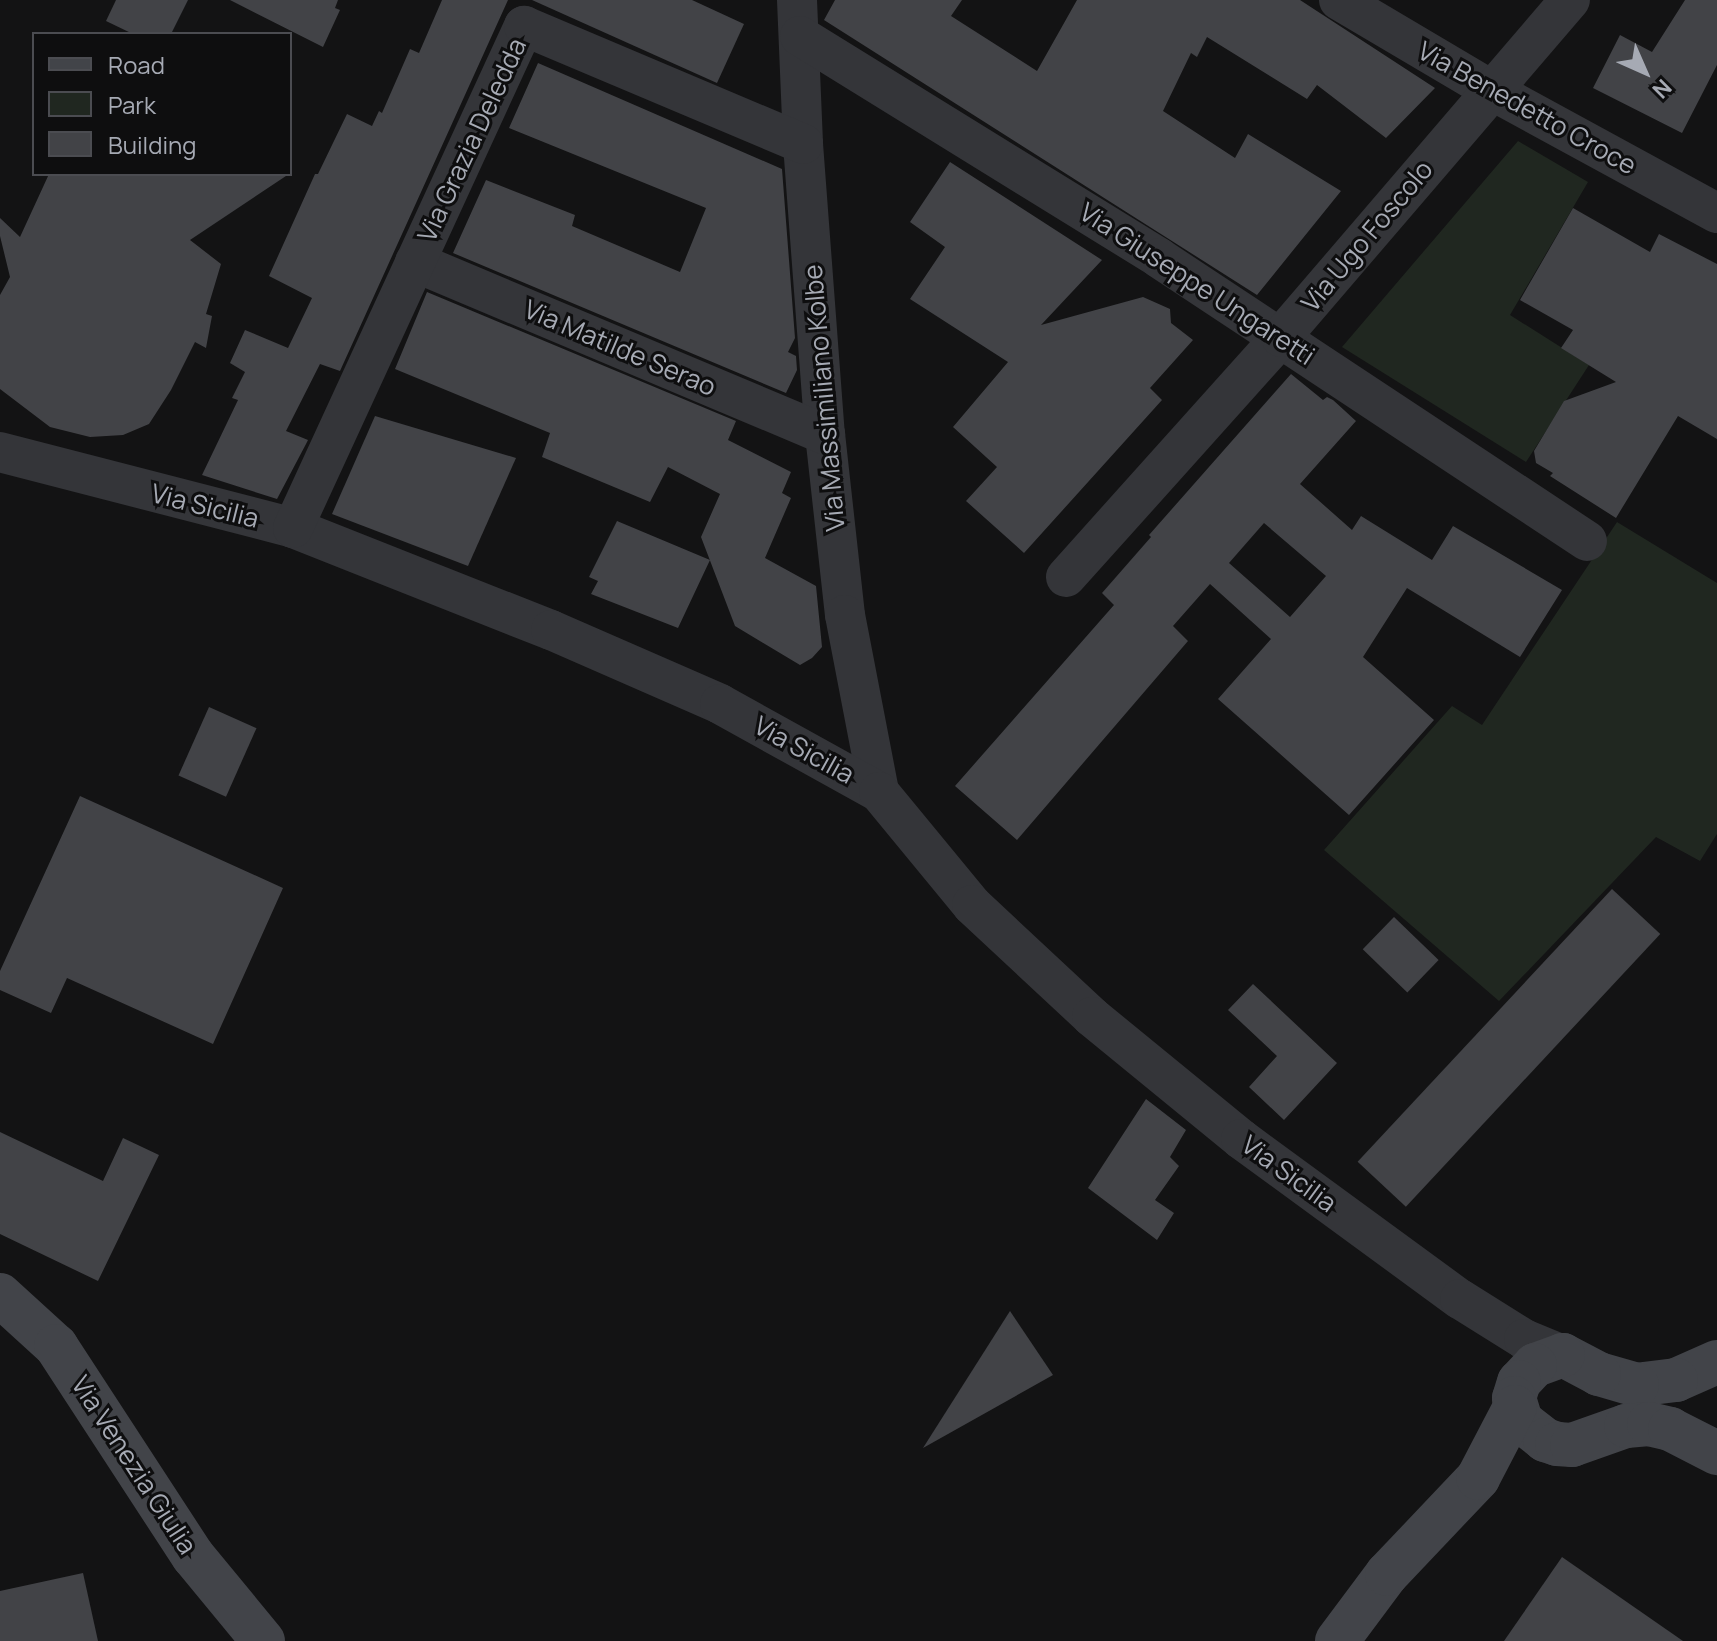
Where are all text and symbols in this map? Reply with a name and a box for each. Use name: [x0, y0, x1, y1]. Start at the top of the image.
legend: [32, 32, 292, 176]
north arrow: [1605, 32, 1685, 112]
street label: Via Grazia Deledda: [411, 33, 533, 247]
street label: Via Benedetto Croce: [1412, 35, 1642, 181]
text: Road: [108, 48, 165, 81]
text: N: [1646, 73, 1678, 105]
text: Park: [108, 88, 156, 121]
text: Building: [108, 128, 196, 161]
street label: Via Ugo Foscolo: [1295, 154, 1439, 318]
street label: Via Giuseppe Ungaretti: [1074, 196, 1320, 372]
street label: Via Massimiliano Kolbe: [797, 263, 851, 533]
street label: Via Matilde Serao: [519, 294, 721, 402]
street label: Via Sicilia: [148, 478, 262, 534]
street label: Via Sicilia: [748, 710, 860, 790]
street label: Via Sicilia: [1235, 1129, 1343, 1219]
street label: Via Venezia Giulia: [65, 1370, 203, 1560]

